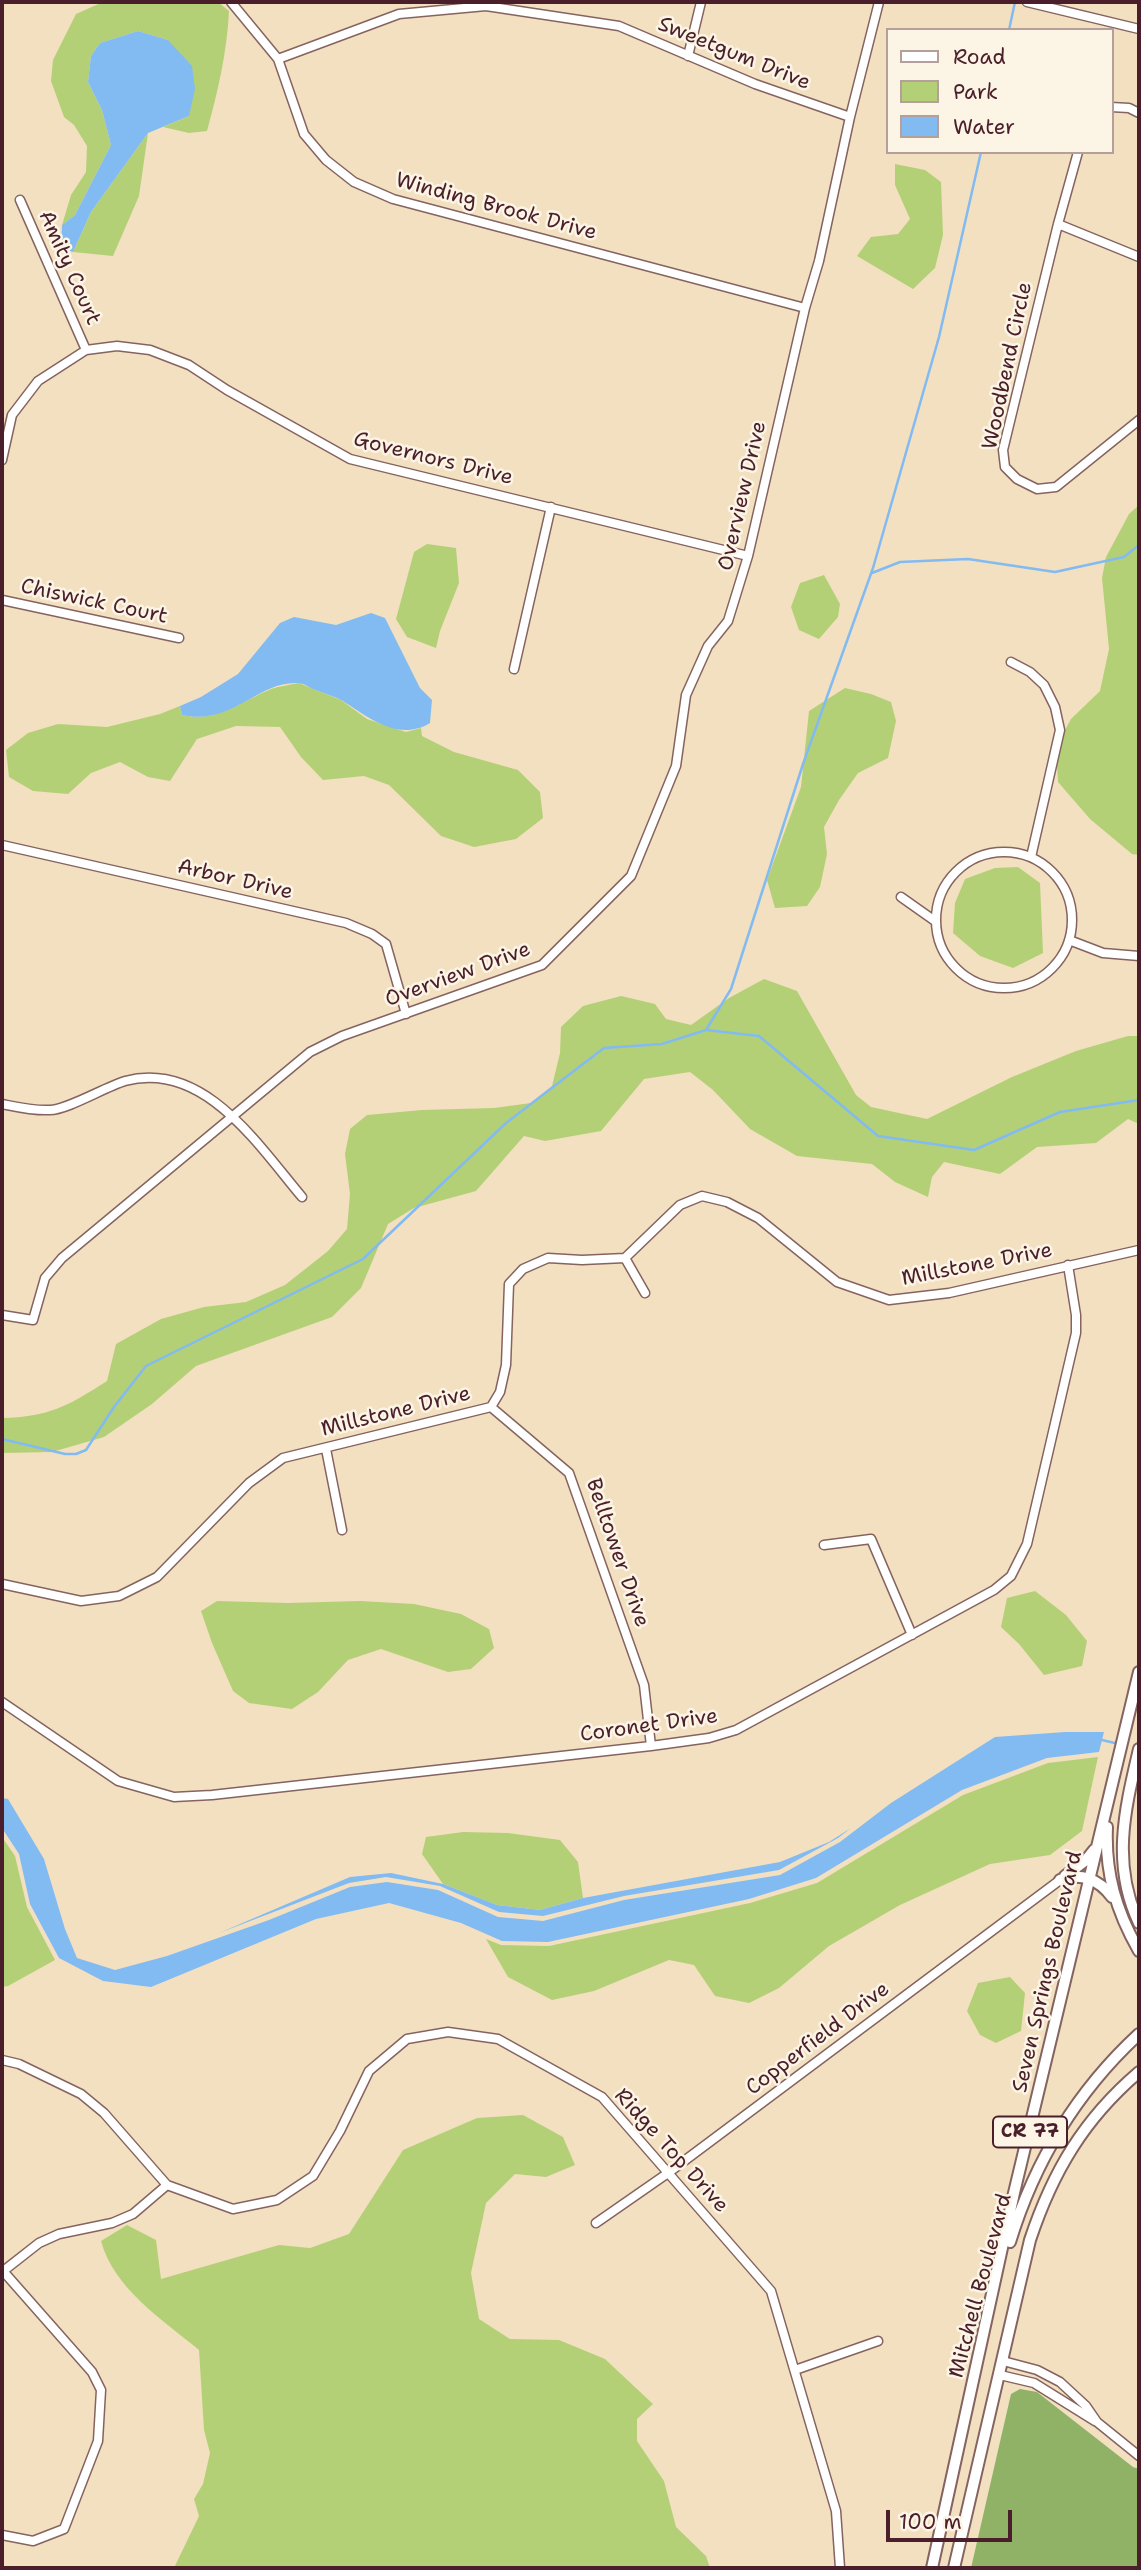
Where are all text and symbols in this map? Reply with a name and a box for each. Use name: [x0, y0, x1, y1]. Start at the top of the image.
street label: Sweetgum Drive: [654, 12, 814, 96]
legend: [886, 28, 1113, 154]
text: Road: [953, 43, 1006, 71]
text: Park: [953, 78, 998, 106]
text: Water: [953, 113, 1015, 141]
street label: Winding Brook Drive: [393, 168, 599, 246]
street label: Amity Court: [33, 207, 105, 329]
street label: Woodbend Circle: [978, 280, 1038, 452]
street label: Overview Drive: [714, 419, 772, 573]
street label: Governors Drive: [351, 427, 515, 491]
street label: Chiswick Court: [18, 574, 170, 630]
street label: Arbor Drive: [175, 854, 295, 906]
street label: Overview Drive: [382, 937, 534, 1013]
street label: Millstone Drive: [899, 1238, 1055, 1292]
street label: Millstone Drive: [319, 1381, 473, 1443]
street label: Belltower Drive: [580, 1475, 654, 1631]
street label: Coronet Drive: [579, 1704, 719, 1748]
street label: Seven Springs Boulevard: [1008, 1849, 1088, 2095]
street label: Copperfield Drive: [741, 1977, 895, 2101]
street label: Ridge Top Drive: [609, 2084, 733, 2218]
road number: CR 77: [993, 2116, 1067, 2148]
street label: Mitchell Boulevard: [944, 2191, 1018, 2381]
scale bar: [889, 2496, 1015, 2540]
text: 100 m: [899, 2508, 962, 2536]

